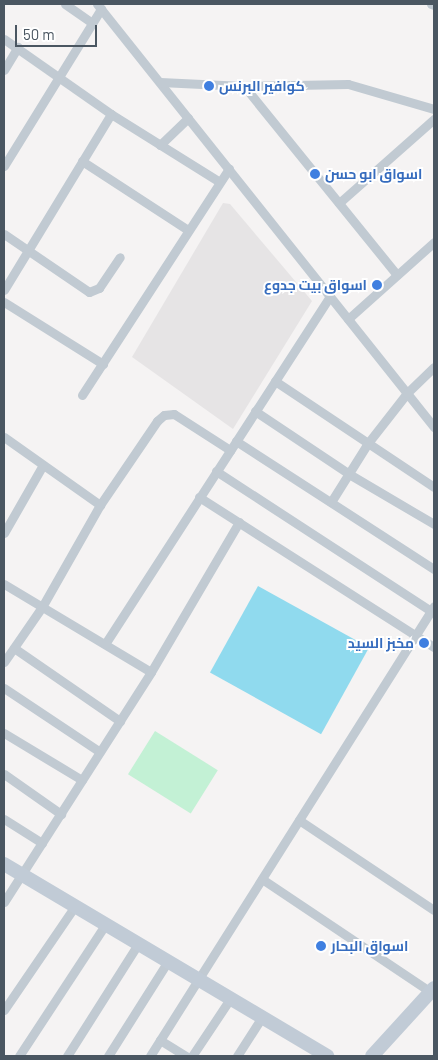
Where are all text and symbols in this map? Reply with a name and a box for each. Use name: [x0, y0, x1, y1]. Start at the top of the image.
scale bar: [18, 15, 100, 47]
text: 50 m: [23, 25, 55, 43]
place label: كوافير البرنس: [219, 78, 305, 94]
marker: كوافير البرنس: [203, 80, 215, 92]
place label: اسواق ابو حسن: [325, 166, 422, 182]
marker: اسواق ابو حسن: [309, 168, 321, 180]
place label: اسواق بيت جدوع: [264, 277, 367, 293]
marker: اسواق بيت جدوع: [371, 279, 383, 291]
place label: مخبز السيد: [348, 635, 414, 651]
marker: مخبز السيد: [418, 637, 430, 649]
place label: اسواق البحار: [331, 938, 408, 954]
marker: اسواق البحار: [315, 940, 327, 952]

